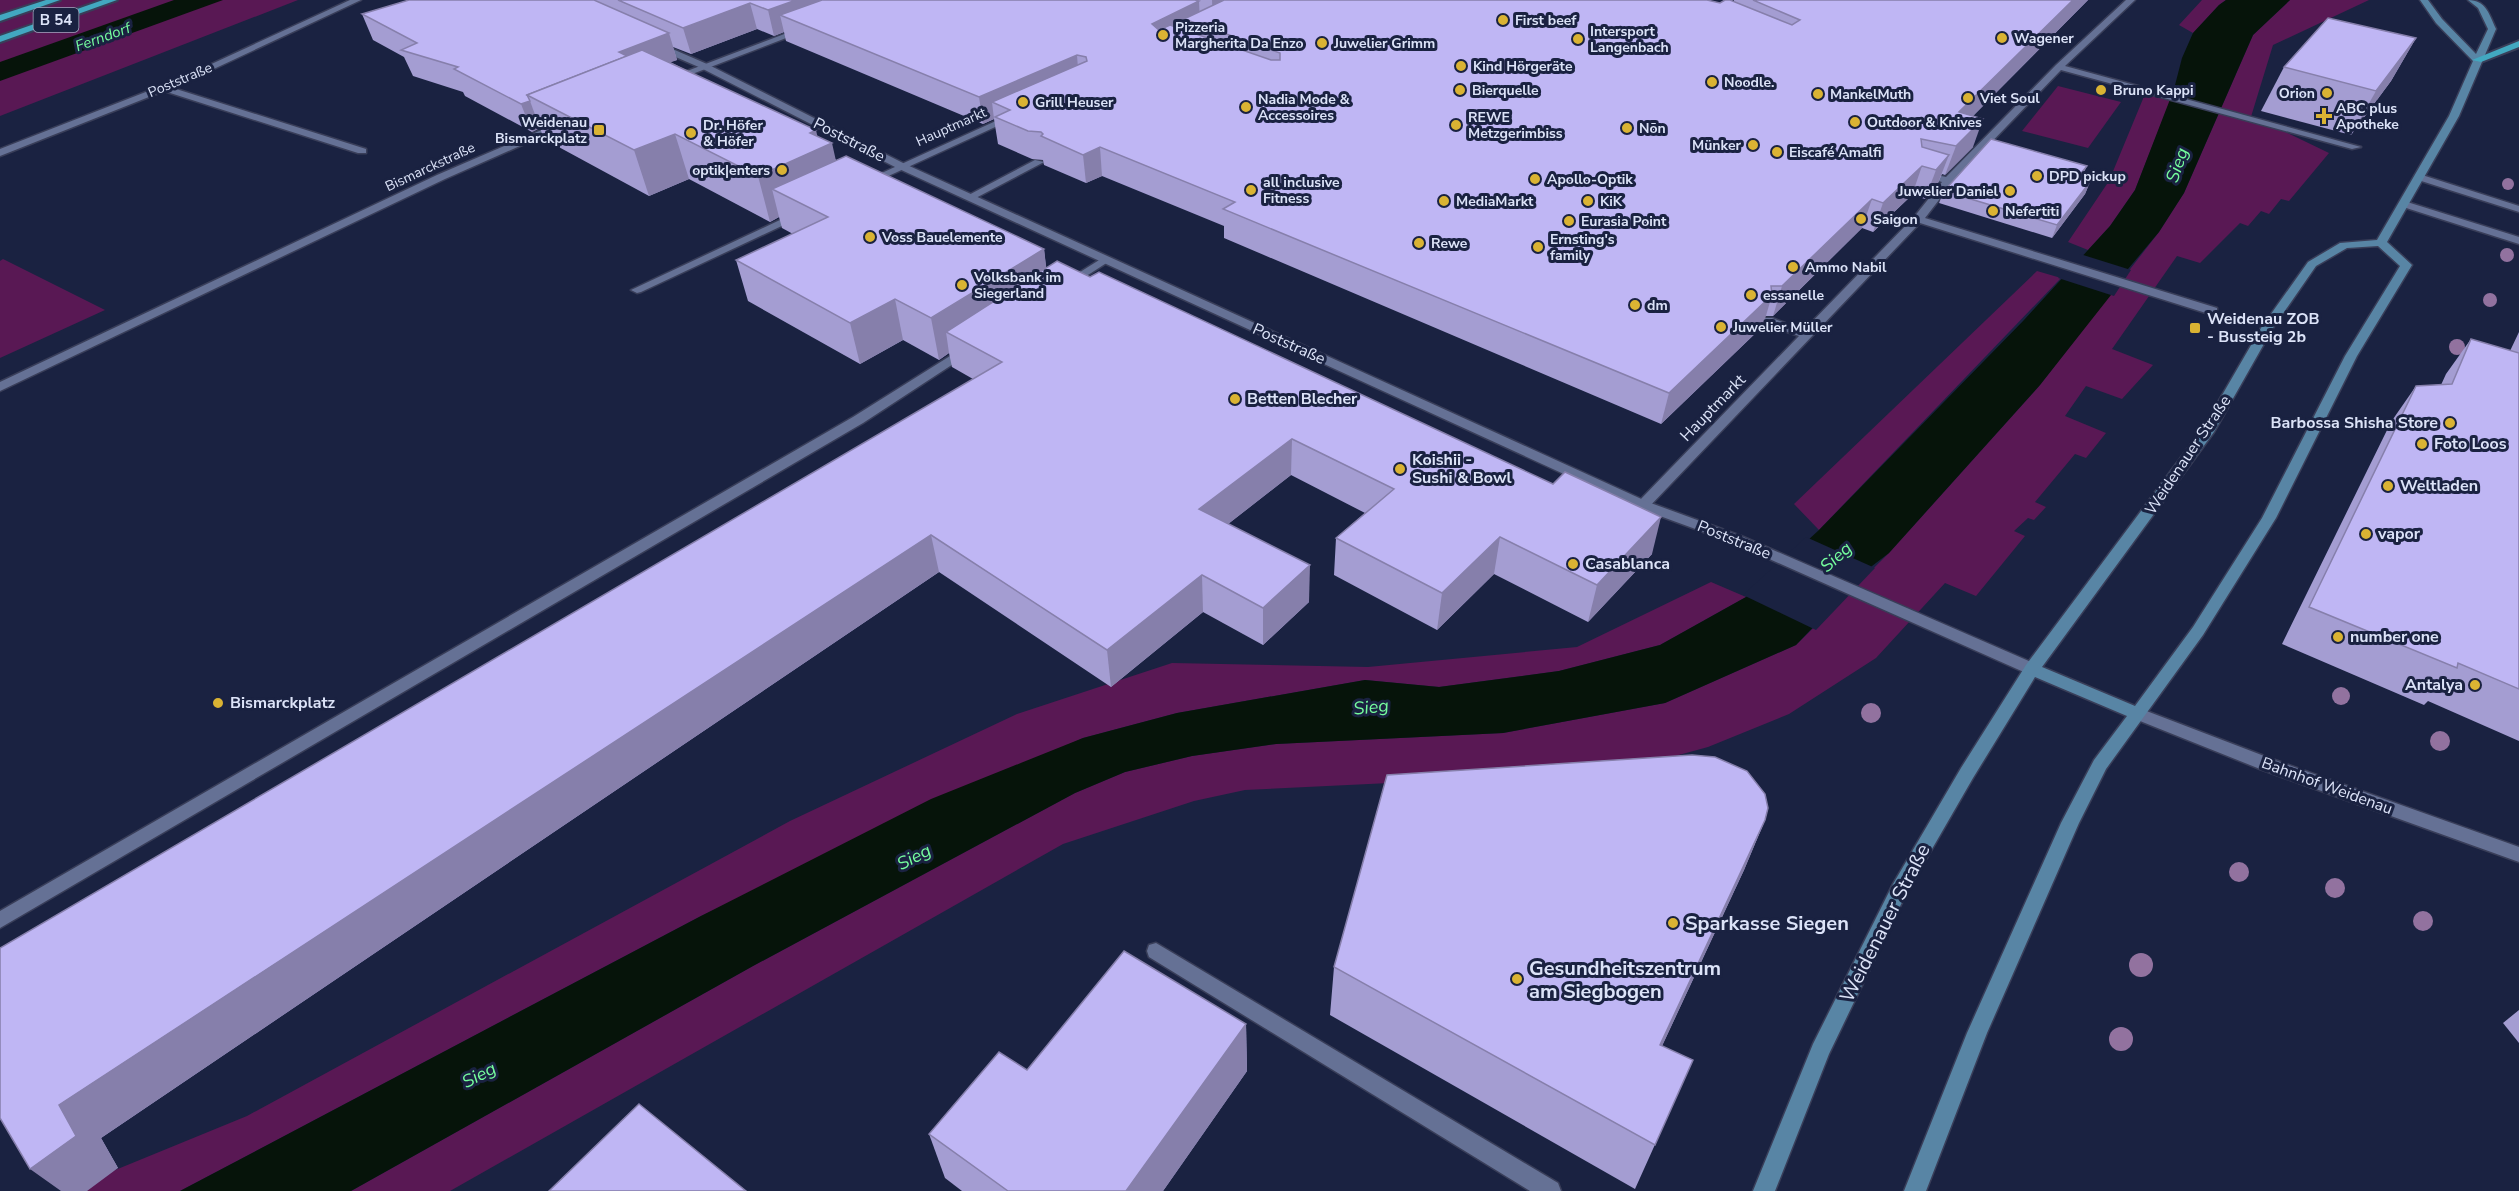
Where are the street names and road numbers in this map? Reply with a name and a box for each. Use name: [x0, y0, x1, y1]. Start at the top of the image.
road number: B 54: [34, 8, 78, 32]
street label: Poststraße: [145, 58, 215, 102]
street label: Hauptmarkt: [913, 103, 989, 151]
street label: Poststraße: [809, 113, 889, 167]
street label: Bismarckstraße: [382, 138, 478, 196]
street label: Poststraße: [1249, 318, 1329, 370]
street label: Hauptmarkt: [1675, 369, 1751, 446]
street label: Weidenauer Straße: [2140, 391, 2236, 519]
street label: Poststraße: [1694, 515, 1774, 565]
street label: Bahnhof Weidenau: [2258, 752, 2396, 820]
street label: Weidenauer Straße: [1833, 839, 1937, 1007]

